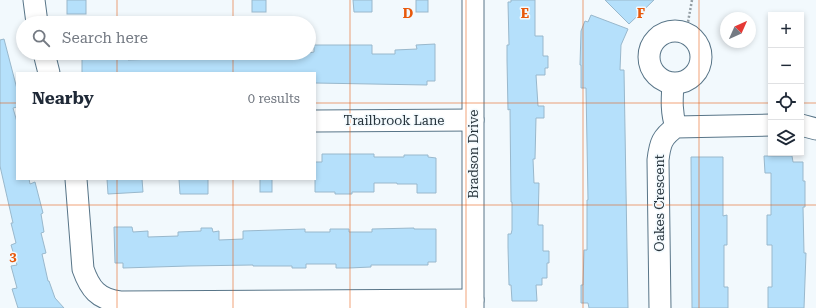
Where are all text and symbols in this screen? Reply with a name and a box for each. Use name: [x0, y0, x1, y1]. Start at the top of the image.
text: D: [403, 6, 413, 21]
text: E: [521, 6, 529, 21]
text: F: [637, 6, 645, 21]
north arrow: [720, 12, 756, 48]
map controls: [768, 12, 804, 156]
button: +: [768, 12, 804, 48]
search box: [16, 16, 316, 60]
icon: search: [30, 27, 52, 49]
text: Search here: [62, 29, 148, 47]
button: −: [768, 48, 804, 84]
button: locate: [768, 84, 804, 120]
text: Nearby: [32, 88, 94, 108]
text: 0 results: [248, 91, 300, 106]
street label: Bradson Drive: [466, 110, 481, 198]
street label: Trailbrook Lane: [344, 113, 444, 128]
button: layers: [768, 120, 804, 156]
street label: Oakes Crescent: [652, 154, 667, 252]
text: 3: [9, 249, 17, 264]

